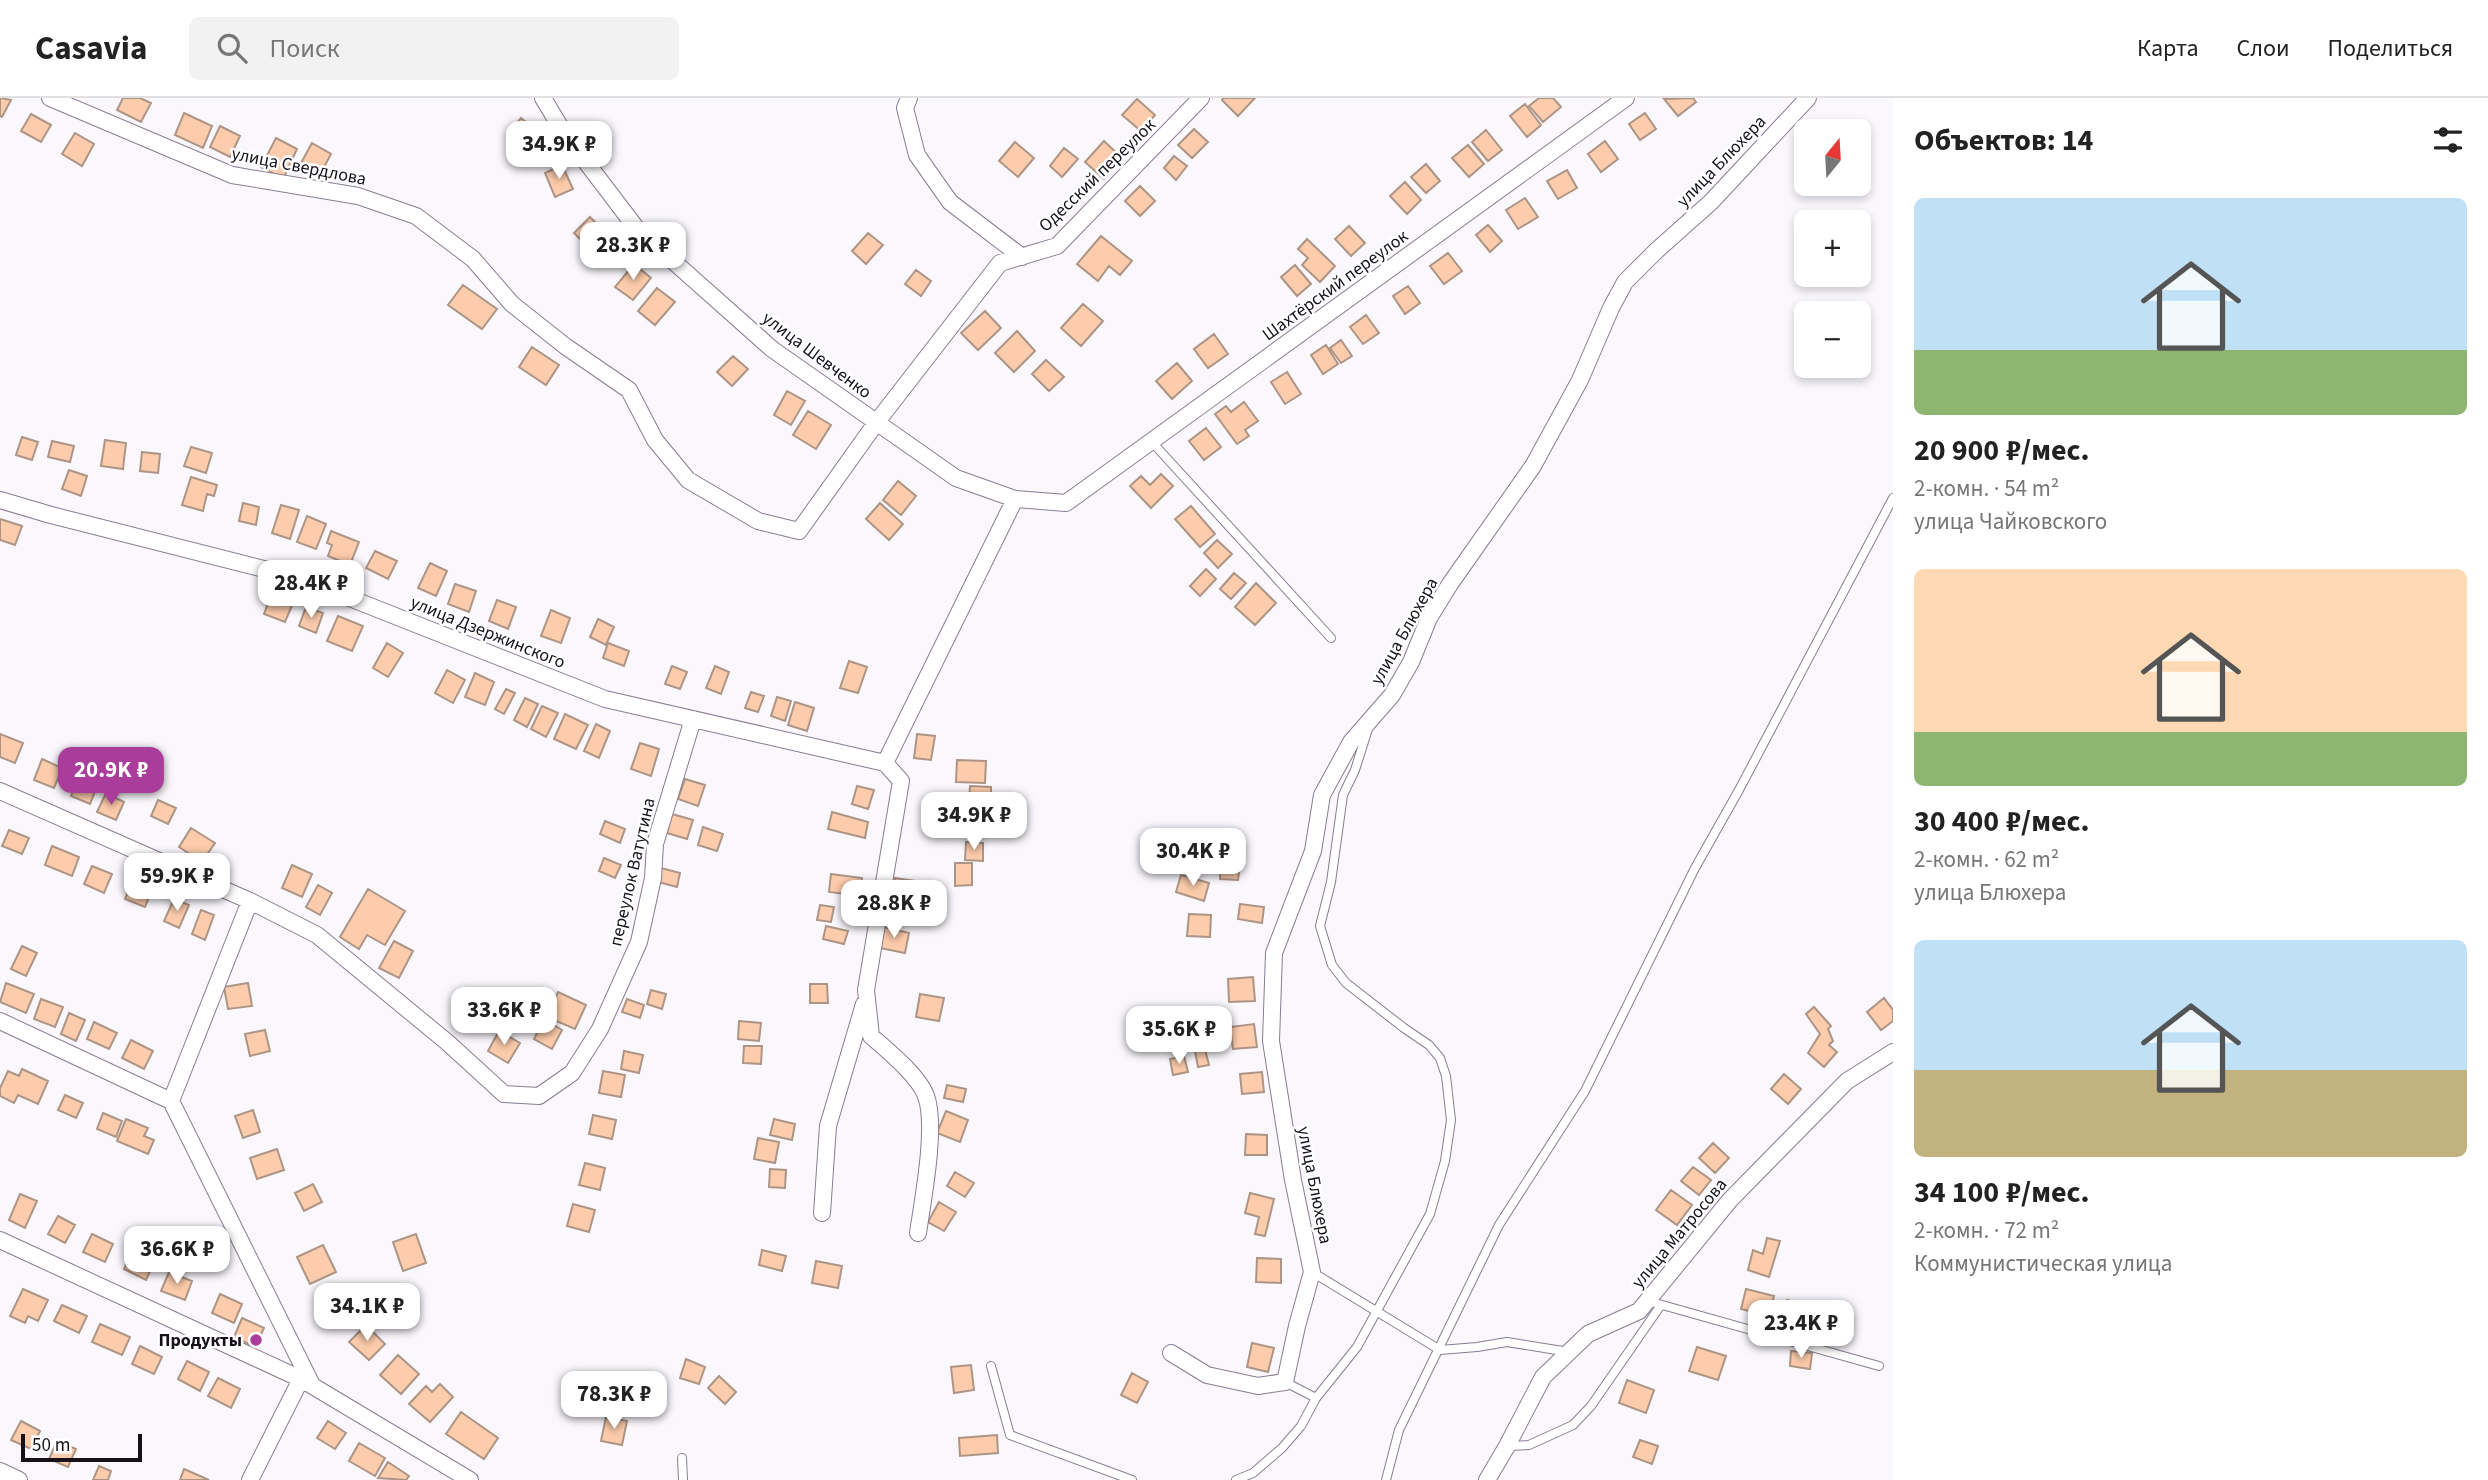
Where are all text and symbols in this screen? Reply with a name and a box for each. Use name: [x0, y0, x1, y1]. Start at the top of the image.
search box: [189, 17, 679, 80]
text: Casavia: [35, 25, 147, 72]
icon: search: [213, 29, 251, 67]
text: Поиск: [269, 30, 340, 67]
text: Карта: [2137, 31, 2199, 66]
text: Слои: [2237, 31, 2290, 66]
text: Поделиться: [2328, 31, 2453, 66]
street label: улица Блюхера: [1671, 110, 1772, 213]
street label: Одесский переулок: [1033, 113, 1161, 238]
north arrow: [1794, 119, 1871, 196]
map controls: [1794, 119, 1871, 378]
text: Объектов: 14: [1914, 119, 2093, 162]
icon: filters: [2429, 121, 2467, 159]
pin: 34.9K ₽: [494, 122, 624, 181]
text: 34.9K ₽: [522, 127, 596, 160]
street label: улица Свердлова: [229, 141, 368, 192]
button: +: [1794, 210, 1871, 287]
pin: 28.3K ₽: [568, 222, 698, 282]
street label: Шахтёрский переулок: [1257, 224, 1413, 347]
text: 28.3K ₽: [596, 228, 670, 261]
icon: home: [2128, 243, 2254, 369]
button: −: [1794, 301, 1871, 378]
street label: улица Шевченко: [757, 306, 877, 405]
text: 20 900 ₽/мес.: [1914, 429, 2090, 472]
text: 2-комн. · 54 m²: [1914, 472, 2059, 505]
text: улица Чайковского: [1914, 505, 2107, 538]
pin: 28.4K ₽: [246, 560, 376, 620]
text: 28.4K ₽: [274, 566, 348, 599]
street label: улица Блюхера: [1365, 573, 1444, 689]
street label: улица Дзержинского: [407, 590, 569, 675]
icon: home: [2128, 614, 2254, 740]
pin: 20.9K ₽: [46, 748, 176, 807]
text: 20.9K ₽: [74, 753, 148, 786]
pin: 34.9K ₽: [909, 792, 1039, 852]
street label: переулок Ватутина: [603, 795, 662, 949]
text: 34.9K ₽: [937, 798, 1011, 831]
text: 30 400 ₽/мес.: [1914, 800, 2090, 843]
pin: 30.4K ₽: [1128, 828, 1258, 888]
text: 30.4K ₽: [1156, 834, 1230, 867]
text: 2-комн. · 62 m²: [1914, 843, 2059, 876]
pin: 59.9K ₽: [112, 854, 242, 913]
text: 59.9K ₽: [140, 859, 214, 892]
text: улица Блюхера: [1914, 876, 2066, 909]
pin: 28.8K ₽: [829, 880, 959, 940]
text: 28.8K ₽: [857, 886, 931, 919]
icon: home: [2128, 985, 2254, 1111]
pin: 33.6K ₽: [439, 988, 569, 1047]
text: 33.6K ₽: [467, 993, 541, 1026]
pin: 35.6K ₽: [1114, 1006, 1244, 1066]
text: 35.6K ₽: [1142, 1012, 1216, 1045]
street label: улица Блюхера: [1291, 1124, 1338, 1246]
text: 34 100 ₽/мес.: [1914, 1171, 2090, 1214]
street label: улица Матросова: [1626, 1173, 1733, 1294]
text: 2-комн. · 72 m²: [1914, 1214, 2059, 1247]
pin: 36.6K ₽: [112, 1226, 242, 1286]
text: 36.6K ₽: [140, 1232, 214, 1265]
text: Коммунистическая улица: [1914, 1247, 2172, 1280]
pin: 34.1K ₽: [302, 1284, 432, 1343]
text: 34.1K ₽: [330, 1289, 404, 1322]
pin: 23.4K ₽: [1736, 1300, 1866, 1360]
text: 23.4K ₽: [1764, 1306, 1838, 1339]
place label: Продукты: [158, 1328, 242, 1353]
marker: Продукты: [248, 1332, 264, 1348]
pin: 78.3K ₽: [549, 1372, 679, 1431]
text: 78.3K ₽: [577, 1377, 651, 1410]
scale bar: [21, 1431, 142, 1463]
text: 50 m: [32, 1432, 70, 1459]

